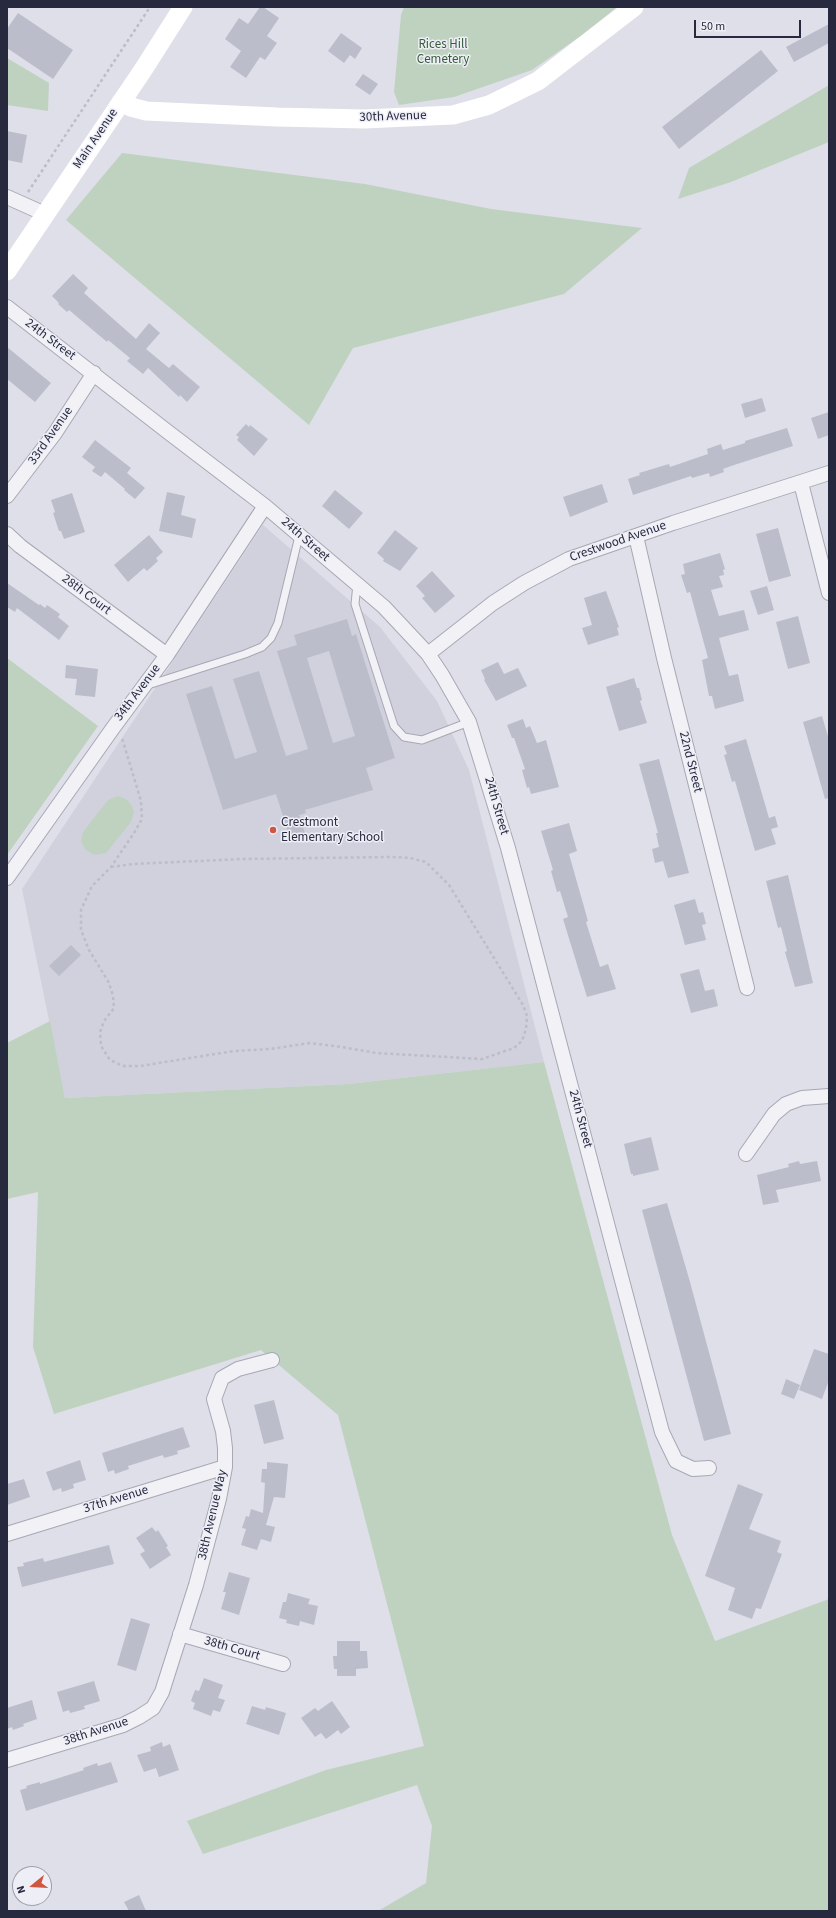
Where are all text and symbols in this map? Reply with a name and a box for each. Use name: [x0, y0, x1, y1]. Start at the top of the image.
scale bar: [696, 12, 803, 38]
text: 50 m: [701, 18, 725, 35]
park label: Rices Hill Cemetery: [417, 37, 469, 68]
street label: Main Avenue: [70, 106, 122, 172]
street label: 30th Avenue: [359, 108, 427, 126]
street label: 24th Street: [22, 316, 78, 364]
street label: 33rd Avenue: [25, 404, 77, 468]
street label: 24th Street: [277, 515, 333, 565]
street label: Crestwood Avenue: [568, 518, 668, 566]
street label: 28th Court: [58, 571, 114, 619]
street label: 34th Avenue: [112, 662, 164, 724]
street label: 22nd Street: [675, 730, 705, 794]
street label: 24th Street: [480, 775, 512, 837]
place label: Crestmont Elementary School: [281, 815, 383, 846]
marker: Crestmont Elementary School: [268, 825, 278, 835]
street label: 24th Street: [565, 1088, 595, 1150]
street label: 38th Avenue Way: [195, 1468, 231, 1562]
street label: 37th Avenue: [82, 1483, 150, 1517]
street label: 38th Court: [202, 1634, 262, 1664]
street label: 38th Avenue: [62, 1714, 130, 1750]
north arrow: [12, 1866, 52, 1906]
text: N: [13, 1884, 29, 1895]

